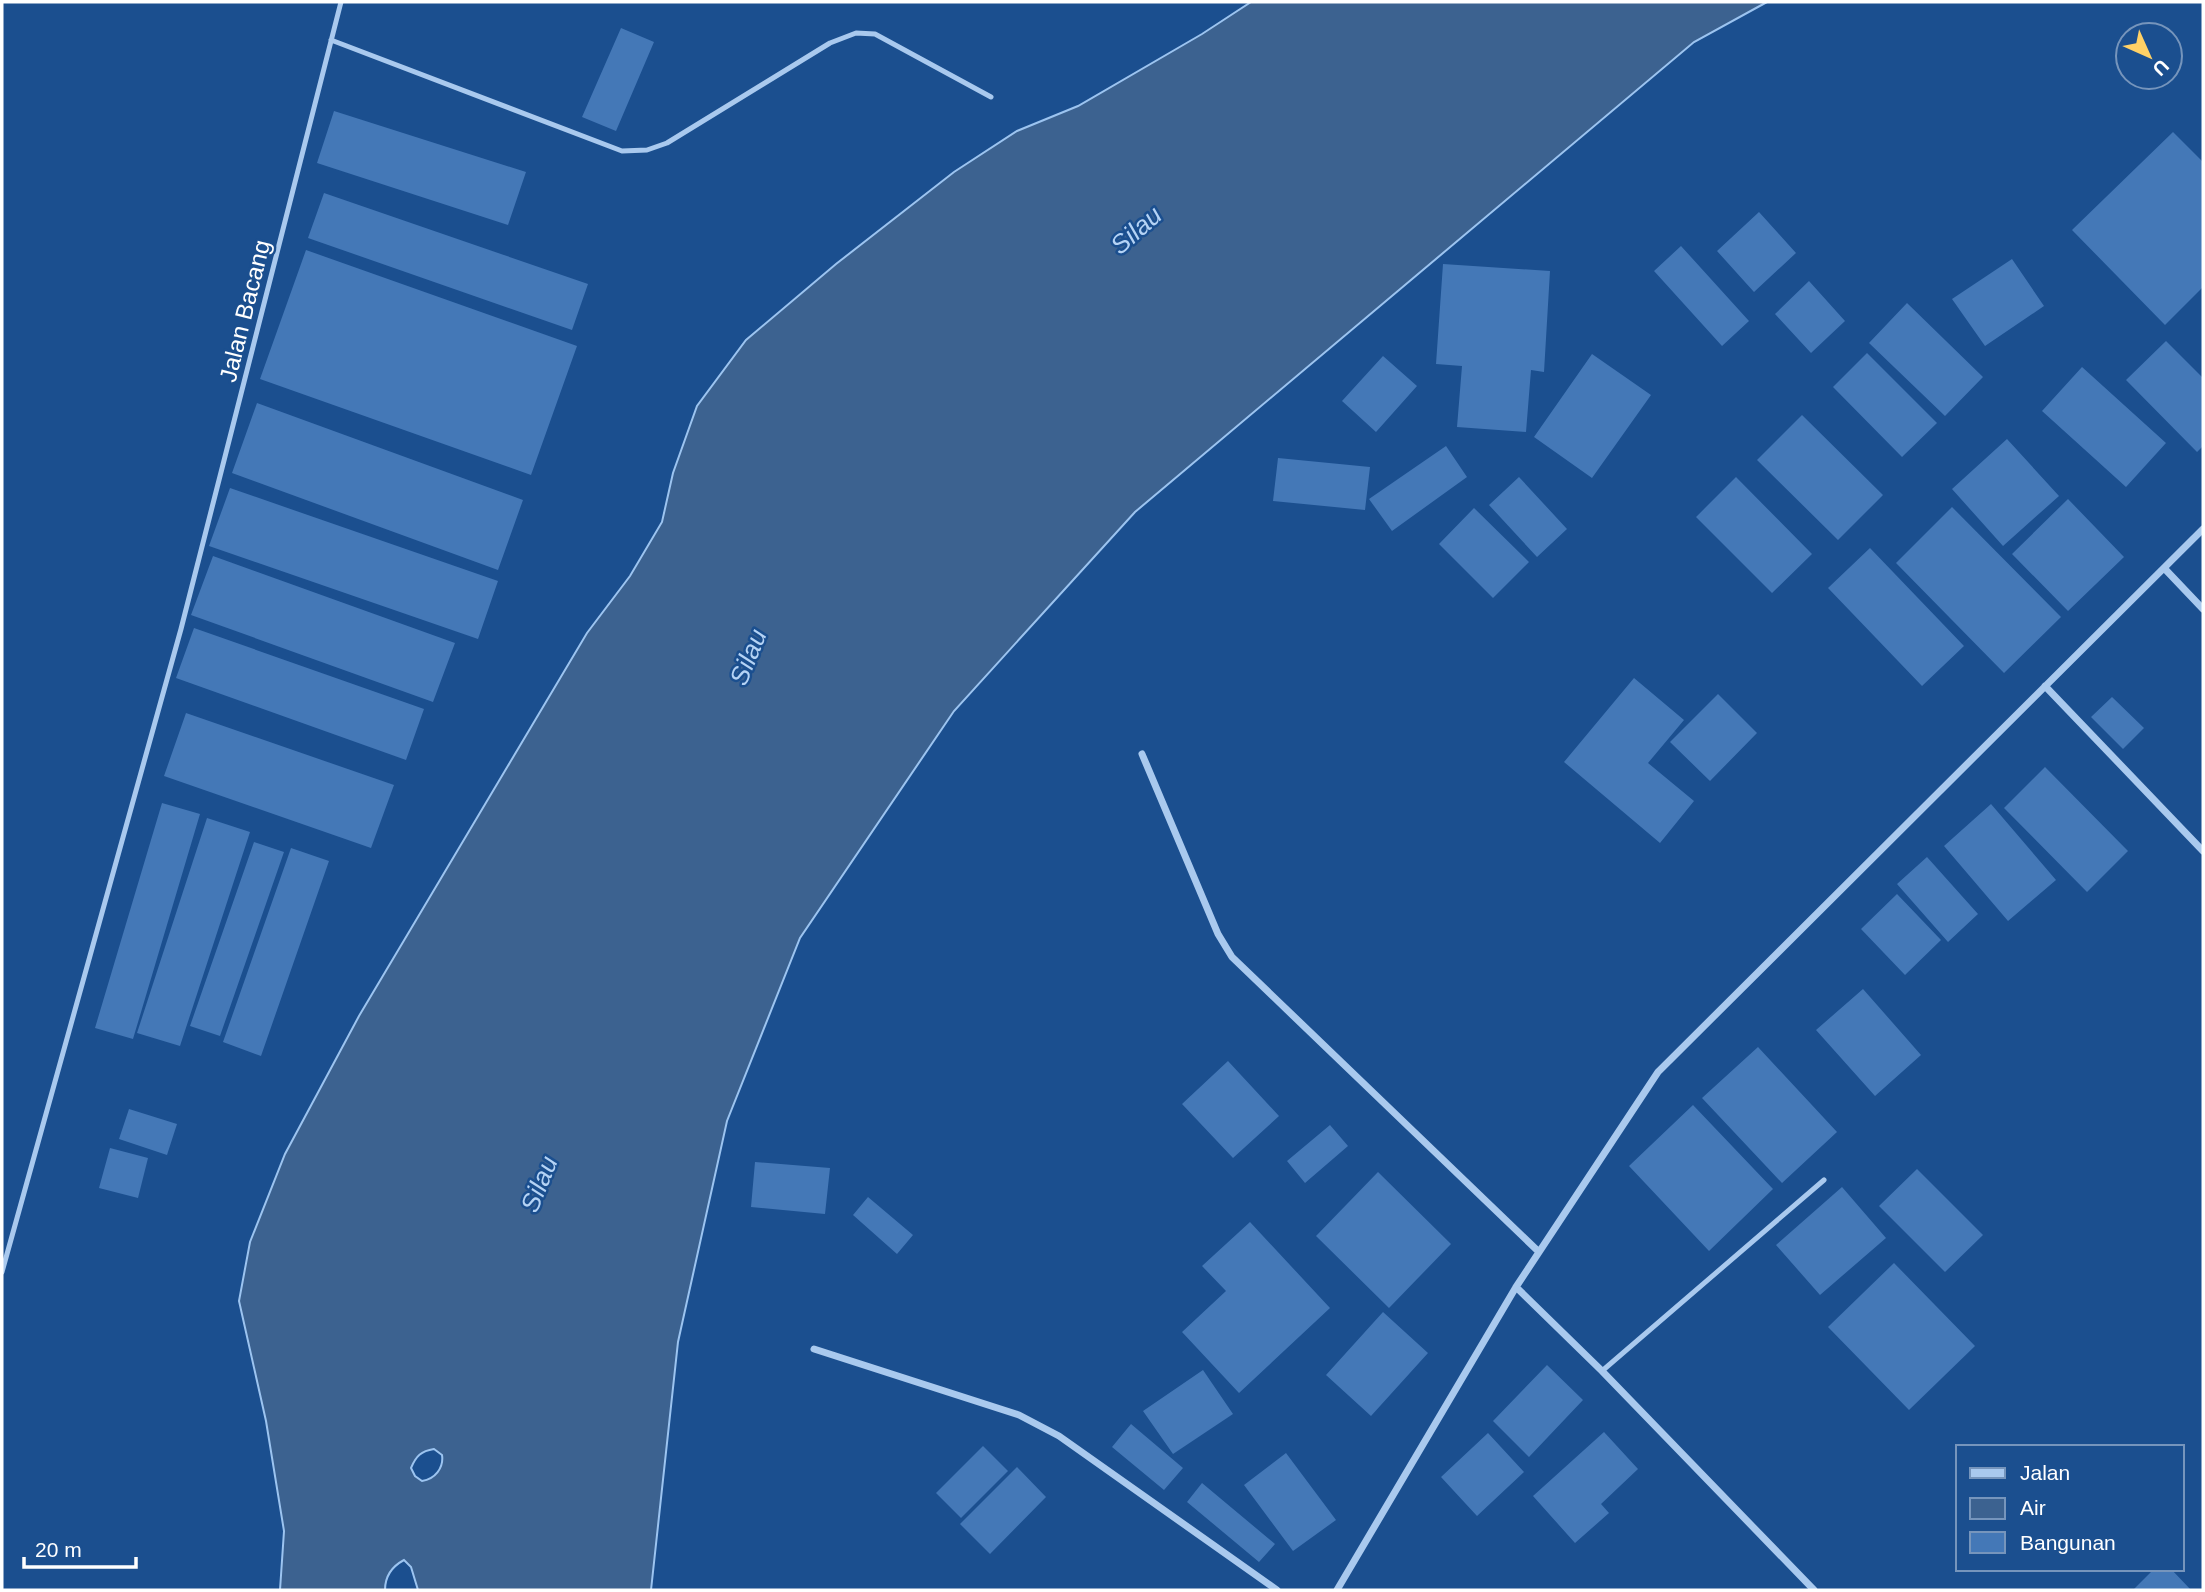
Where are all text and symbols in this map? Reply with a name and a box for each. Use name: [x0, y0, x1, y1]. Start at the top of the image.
north arrow: [2114, 21, 2184, 91]
text: U: [2148, 55, 2173, 80]
water label: Silau: [1104, 200, 1168, 260]
street label: Jalan Bacang: [214, 237, 275, 385]
water label: Silau: [723, 625, 773, 689]
water label: Silau: [514, 1152, 564, 1216]
legend: [1956, 1445, 2184, 1571]
text: Jalan: [2020, 1461, 2070, 1484]
text: Air: [2020, 1496, 2046, 1519]
scale bar: [24, 1526, 136, 1570]
text: Bangunan: [2020, 1531, 2116, 1554]
text: 20 m: [35, 1538, 82, 1561]

